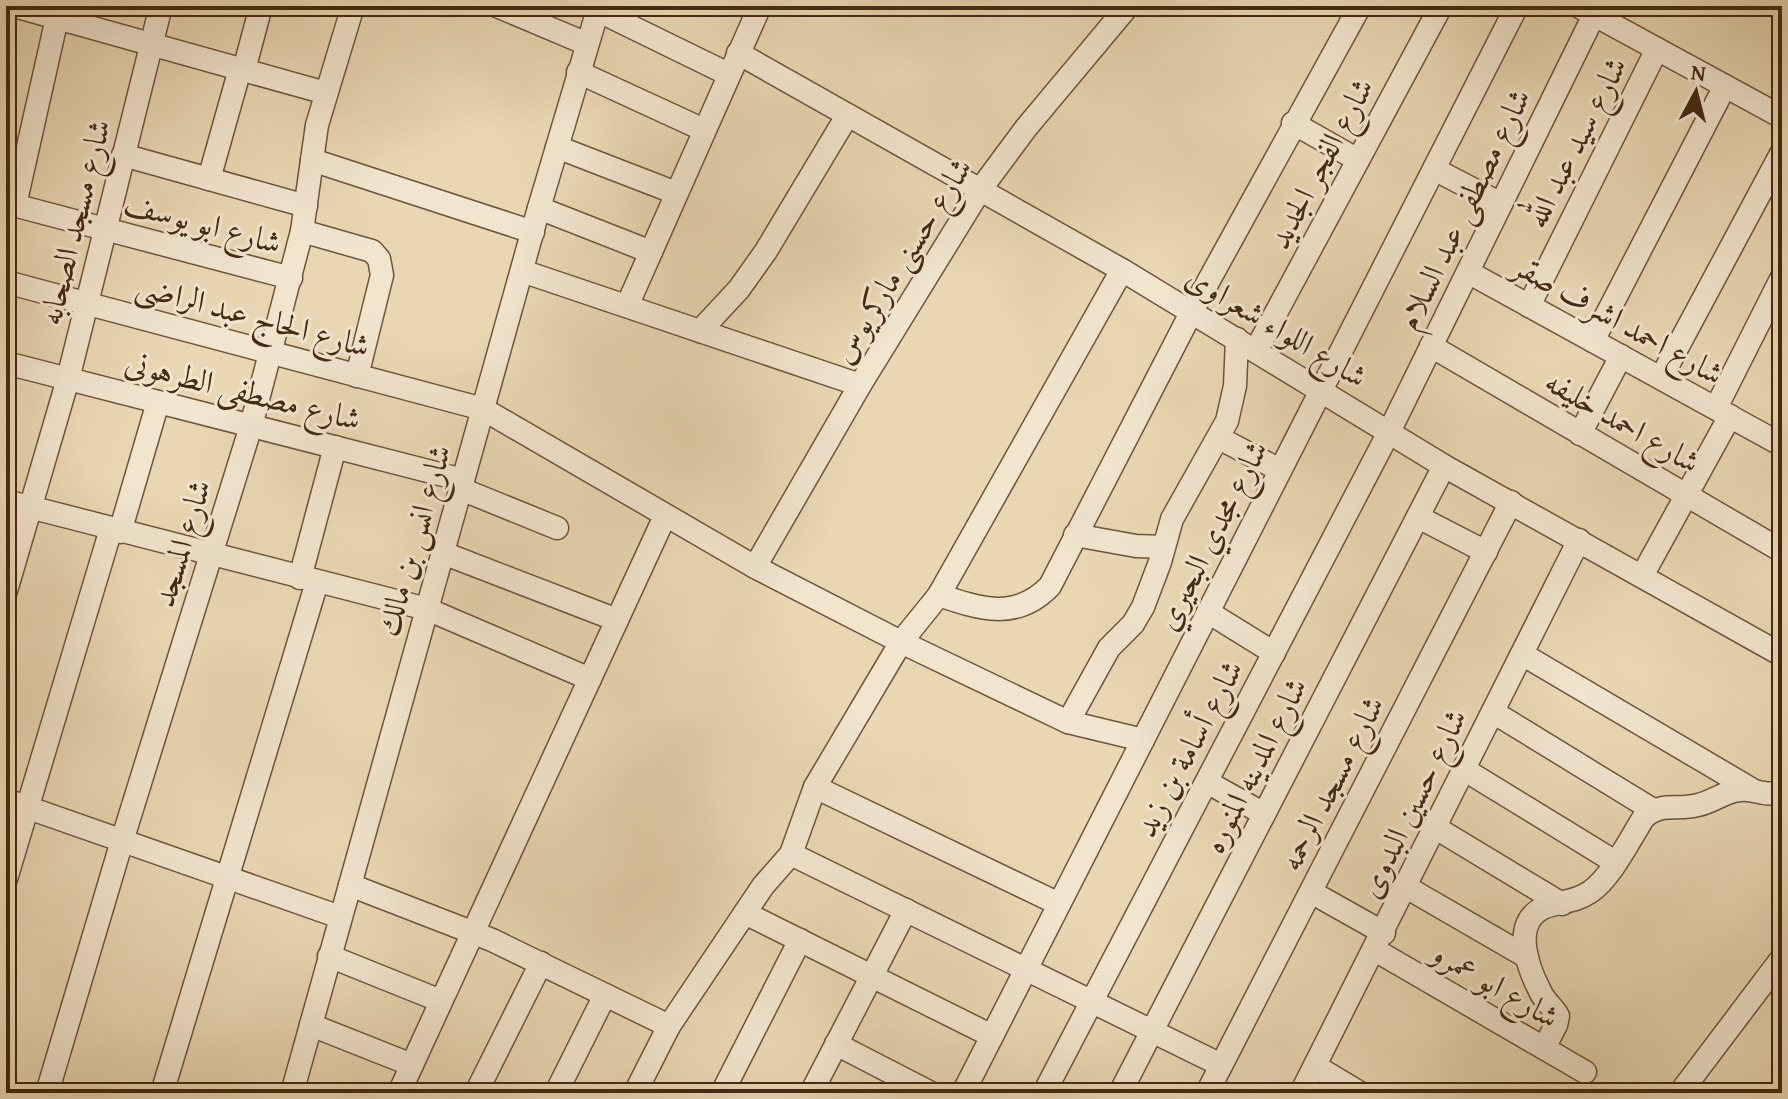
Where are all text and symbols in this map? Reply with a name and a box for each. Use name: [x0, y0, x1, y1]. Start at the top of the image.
street label: شارع سيد عبد الله: [1511, 48, 1642, 238]
north arrow: [1656, 52, 1736, 132]
text: N: [1689, 55, 1708, 89]
street label: شارع الفجر الجديد: [1255, 69, 1388, 259]
street label: شارع مصطفى عبد السلام: [1384, 80, 1547, 340]
street label: شارع مسجد الصحابه: [26, 114, 126, 331]
street label: شارع حسنى ماركريوس: [819, 148, 987, 374]
street label: شارع ابو يوسف: [118, 178, 287, 269]
street label: شارع احمد اشرف صقر: [1500, 240, 1733, 400]
street label: شارع اللواء شعراوى: [1175, 253, 1377, 402]
street label: شارع الحاج عبد الراضى: [129, 261, 375, 374]
street label: شارع مصطفى الطرهونى: [119, 338, 366, 446]
street label: شارع احمد خليفه: [1534, 357, 1710, 488]
street label: شارع مجدي البحيري: [1143, 432, 1283, 640]
street label: شارع انس بن مالك: [363, 439, 467, 642]
street label: شارع المسجد: [139, 473, 226, 614]
street label: شارع أسامة بن زيد: [1122, 651, 1258, 847]
street label: شارع المدينه المنوره: [1190, 669, 1322, 863]
street label: شارع مسجد الرحمه: [1267, 687, 1399, 881]
street label: شارع حسين البدوى: [1346, 700, 1482, 908]
street label: شارع ابو عمرو: [1419, 927, 1568, 1043]

